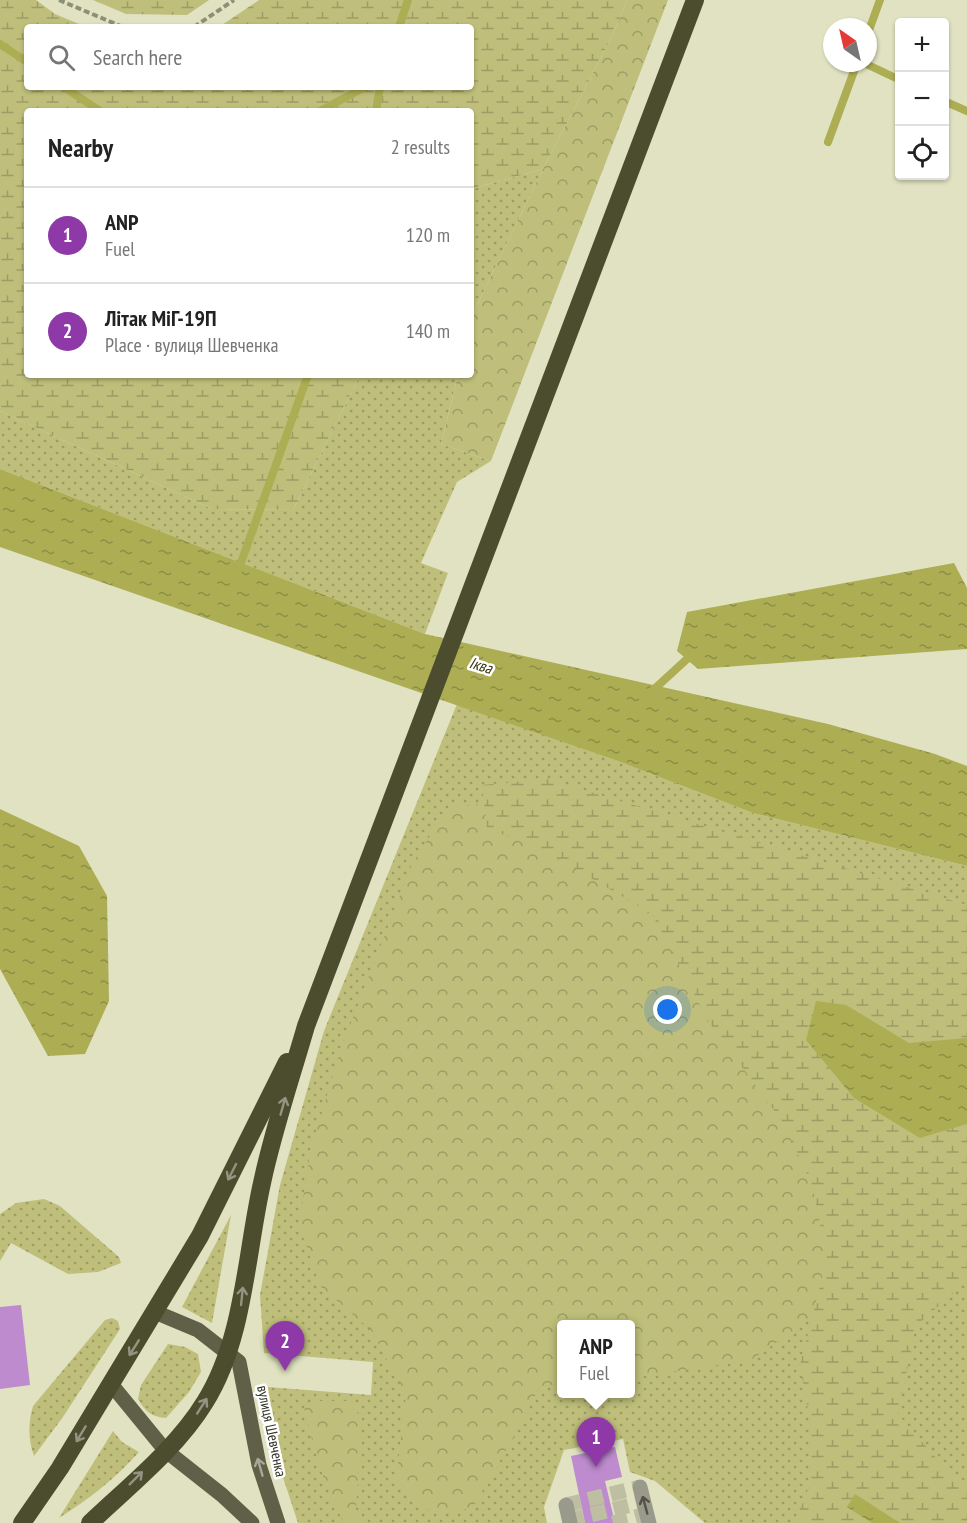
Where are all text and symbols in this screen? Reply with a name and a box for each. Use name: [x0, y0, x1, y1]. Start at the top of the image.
north arrow: [823, 18, 877, 72]
map controls: [895, 18, 949, 180]
button: +: [895, 18, 949, 72]
search box: [24, 24, 474, 90]
icon: search: [45, 41, 78, 74]
text: Search here: [93, 43, 182, 71]
button: −: [895, 72, 949, 126]
button: locate: [895, 126, 949, 180]
text: Nearby: [48, 131, 113, 164]
text: 2 results: [391, 134, 450, 160]
text: ANP: [105, 208, 138, 236]
text: 1: [63, 222, 72, 248]
text: 120 m: [406, 222, 450, 248]
text: Fuel: [105, 236, 135, 262]
text: Літак МіГ-19П: [105, 304, 216, 332]
text: 2: [63, 318, 72, 344]
text: 140 m: [406, 318, 450, 344]
text: Place · вулиця Шевченка: [105, 332, 278, 358]
water label: Іква: [467, 652, 496, 678]
your location: [653, 995, 682, 1024]
one-way arrow: [278, 1097, 289, 1116]
one-way arrow: [226, 1163, 238, 1180]
one-way arrow: [237, 1287, 248, 1307]
popup: [557, 1320, 635, 1398]
pin: 2: [266, 1322, 304, 1371]
text: ANP: [579, 1332, 613, 1360]
one-way arrow: [127, 1340, 140, 1357]
text: Fuel: [579, 1360, 609, 1386]
street label: вулиця Шевченка: [253, 1384, 291, 1478]
one-way arrow: [196, 1397, 209, 1414]
pin: 1: [576, 1418, 616, 1467]
one-way arrow: [74, 1425, 86, 1442]
one-way arrow: [254, 1458, 265, 1477]
one-way arrow: [129, 1471, 144, 1485]
one-way arrow: [638, 1496, 650, 1515]

